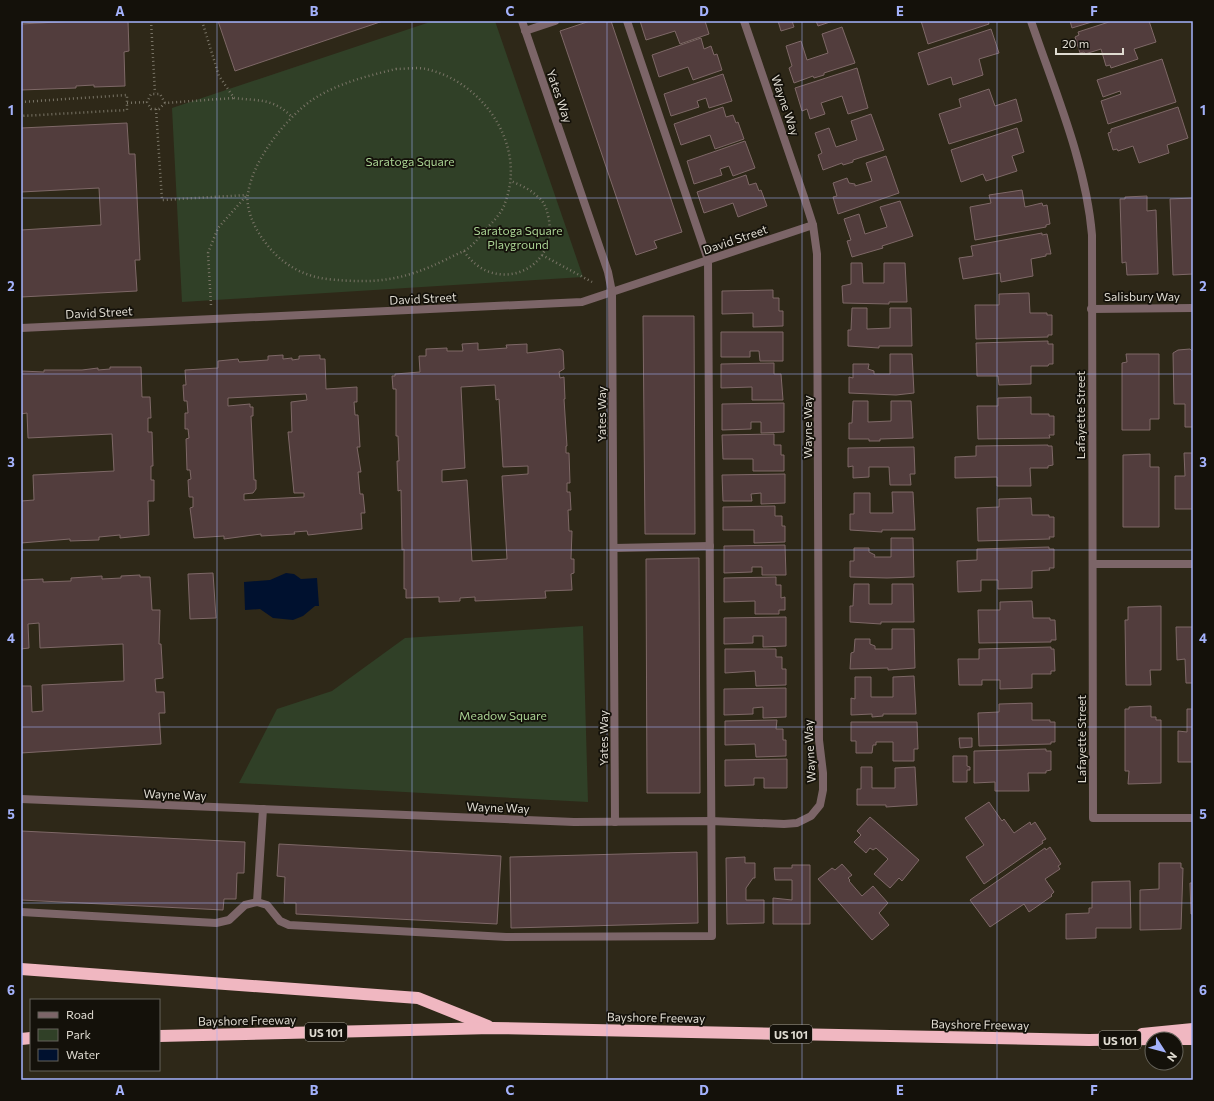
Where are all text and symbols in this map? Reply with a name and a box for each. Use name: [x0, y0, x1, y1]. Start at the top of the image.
text: A: [115, 3, 125, 19]
text: B: [310, 3, 319, 19]
text: C: [506, 3, 515, 19]
text: D: [699, 3, 709, 19]
text: E: [896, 3, 904, 19]
text: F: [1090, 3, 1098, 19]
scale bar: [1056, 30, 1123, 56]
text: 20 m: [1062, 36, 1089, 50]
street label: Yates Way: [544, 67, 576, 125]
street label: Wayne Way: [769, 73, 803, 137]
text: 1: [8, 102, 14, 118]
text: 1: [1200, 102, 1206, 118]
park label: Saratoga Square: [365, 154, 455, 168]
street label: David Street: [701, 221, 769, 257]
park label: Saratoga Square Playground: [473, 223, 563, 251]
text: 2: [7, 278, 15, 294]
text: 2: [1199, 278, 1207, 294]
street label: David Street: [389, 289, 457, 307]
street label: Salisbury Way: [1104, 289, 1180, 303]
street label: David Street: [65, 303, 133, 321]
street label: Lafayette Street: [1073, 371, 1087, 459]
street label: Yates Way: [594, 386, 608, 442]
street label: Wayne Way: [800, 395, 814, 459]
text: 3: [7, 454, 15, 470]
text: 3: [1199, 454, 1207, 470]
text: 4: [7, 630, 15, 646]
text: 4: [1199, 630, 1207, 646]
street label: Lafayette Street: [1074, 695, 1088, 783]
park label: Meadow Square: [459, 708, 547, 722]
street label: Yates Way: [596, 710, 610, 766]
street label: Wayne Way: [800, 719, 818, 783]
street label: Wayne Way: [143, 786, 207, 802]
street label: Wayne Way: [466, 799, 530, 815]
text: 5: [7, 806, 15, 822]
text: 5: [1199, 806, 1207, 822]
text: 6: [7, 982, 15, 998]
text: 6: [1199, 982, 1207, 998]
legend: [30, 999, 160, 1071]
text: Road: [66, 1007, 94, 1021]
street label: Bayshore Freeway: [607, 1009, 705, 1025]
street label: Bayshore Freeway: [198, 1012, 296, 1028]
street label: Bayshore Freeway: [931, 1016, 1029, 1032]
road number: US 101: [305, 1023, 347, 1041]
road number: US 101: [770, 1025, 812, 1043]
text: Park: [66, 1027, 92, 1041]
road number: US 101: [1099, 1031, 1141, 1049]
north arrow: [1144, 1031, 1184, 1071]
text: Water: [66, 1047, 100, 1061]
text: N: [1165, 1050, 1180, 1064]
text: A: [115, 1082, 125, 1098]
text: B: [310, 1082, 319, 1098]
text: C: [506, 1082, 515, 1098]
text: D: [699, 1082, 709, 1098]
text: E: [896, 1082, 904, 1098]
text: F: [1090, 1082, 1098, 1098]

